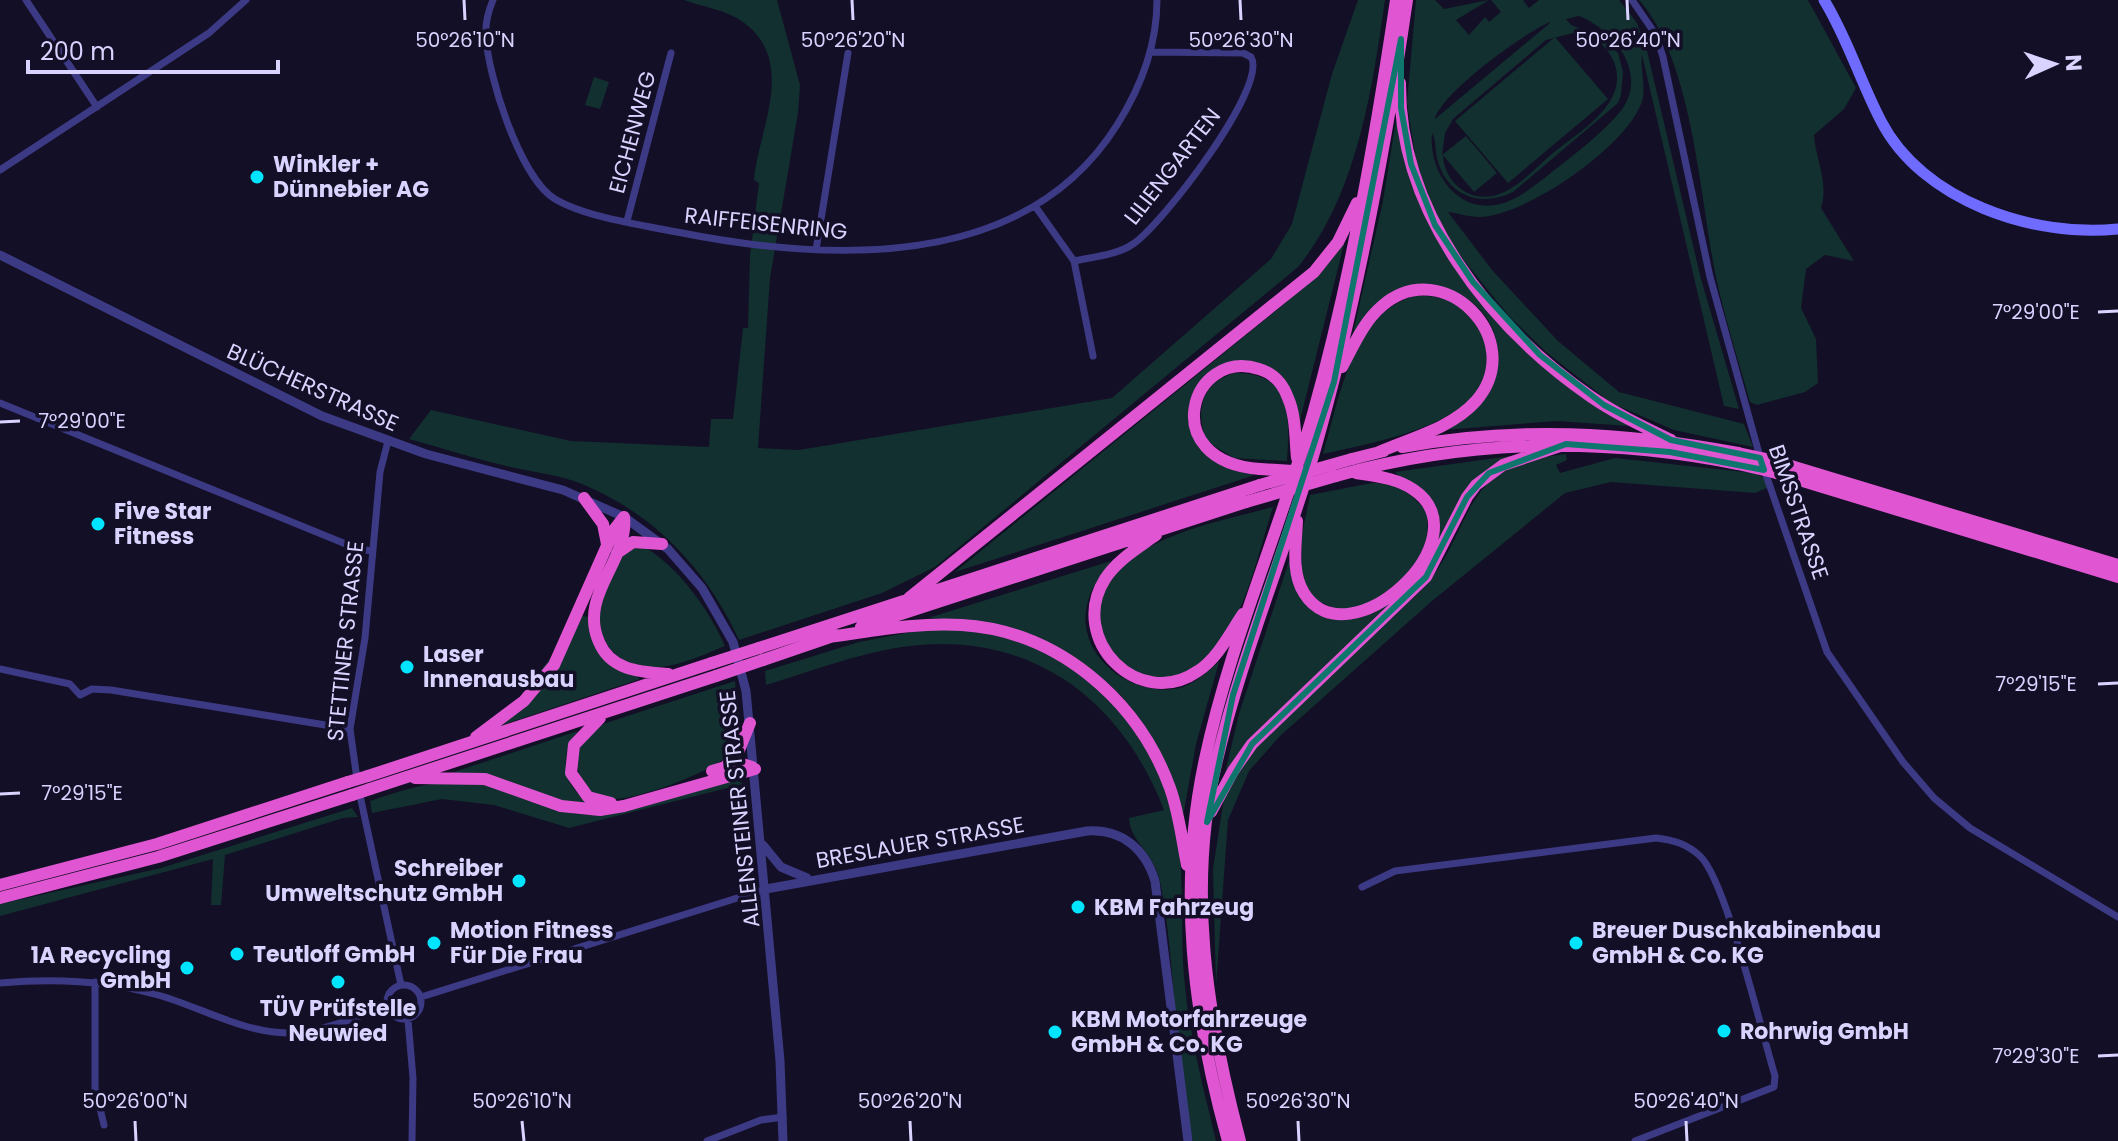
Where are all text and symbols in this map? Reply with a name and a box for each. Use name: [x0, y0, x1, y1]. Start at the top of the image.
scale bar: [28, 24, 278, 74]
north arrow: [2014, 24, 2094, 104]
text: 50°26'10"N: [415, 26, 515, 54]
text: 50°26'20"N: [801, 26, 905, 54]
text: 50°26'30"N: [1189, 26, 1293, 54]
text: 50°26'40"N: [1575, 26, 1681, 54]
text: 200 m: [40, 35, 115, 68]
text: N: [2058, 54, 2089, 72]
street label: EICHENWEG: [601, 67, 664, 197]
street label: LILIENGARTEN: [1117, 101, 1228, 231]
place label: Winkler + Dünnebier AG: [273, 149, 429, 205]
marker: Winkler + Dünnebier AG: [248, 168, 266, 186]
street label: RAIFFEISENRING: [683, 200, 849, 247]
text: 7°29'00"E: [1992, 298, 2080, 326]
street label: BLÜCHERSTRASSE: [222, 336, 404, 439]
text: 7°29'00"E: [38, 407, 126, 435]
street label: BIMSSTRASSE: [1761, 441, 1836, 584]
place label: Five Star Fitness: [114, 496, 211, 552]
marker: Five Star Fitness: [89, 515, 107, 533]
street label: STETTINER STRASSE: [320, 539, 371, 743]
place label: Laser Innenausbau: [423, 639, 574, 695]
marker: Laser Innenausbau: [398, 658, 416, 676]
text: 7°29'15"E: [1995, 670, 2077, 698]
street label: ALLENSTEINER STRASSE: [712, 689, 767, 929]
text: 7°29'15"E: [41, 779, 123, 807]
street label: BRESLAUER STRASSE: [814, 809, 1027, 876]
place label: Schreiber Umweltschutz GmbH: [265, 853, 503, 909]
marker: Schreiber Umweltschutz GmbH: [510, 872, 528, 890]
place label: KBM Fahrzeug: [1094, 892, 1254, 923]
marker: KBM Fahrzeug: [1069, 898, 1087, 916]
place label: Motion Fitness Für Die Frau: [450, 915, 614, 971]
place label: Breuer Duschkabinenbau GmbH & Co. KG: [1592, 915, 1881, 971]
marker: Motion Fitness Für Die Frau: [425, 934, 443, 952]
marker: Breuer Duschkabinenbau GmbH & Co. KG: [1567, 934, 1585, 952]
place label: Teutloff GmbH: [253, 939, 415, 970]
place label: 1A Recycling GmbH: [31, 940, 171, 996]
marker: Teutloff GmbH: [228, 945, 246, 963]
marker: 1A Recycling GmbH: [178, 959, 196, 977]
marker: TÜV Prüfstelle Neuwied: [329, 973, 347, 991]
place label: TÜV Prüfstelle Neuwied: [260, 993, 416, 1049]
place label: KBM Motorfahrzeuge GmbH & Co. KG: [1071, 1004, 1307, 1060]
place label: Rohrwig GmbH: [1740, 1016, 1909, 1047]
marker: Rohrwig GmbH: [1715, 1022, 1733, 1040]
marker: KBM Motorfahrzeuge GmbH & Co. KG: [1046, 1023, 1064, 1041]
text: 7°29'30"E: [1993, 1042, 2079, 1070]
text: 50°26'00"N: [82, 1087, 188, 1115]
text: 50°26'10"N: [472, 1087, 572, 1115]
text: 50°26'20"N: [858, 1087, 962, 1115]
text: 50°26'30"N: [1246, 1087, 1350, 1115]
text: 50°26'40"N: [1633, 1087, 1739, 1115]

